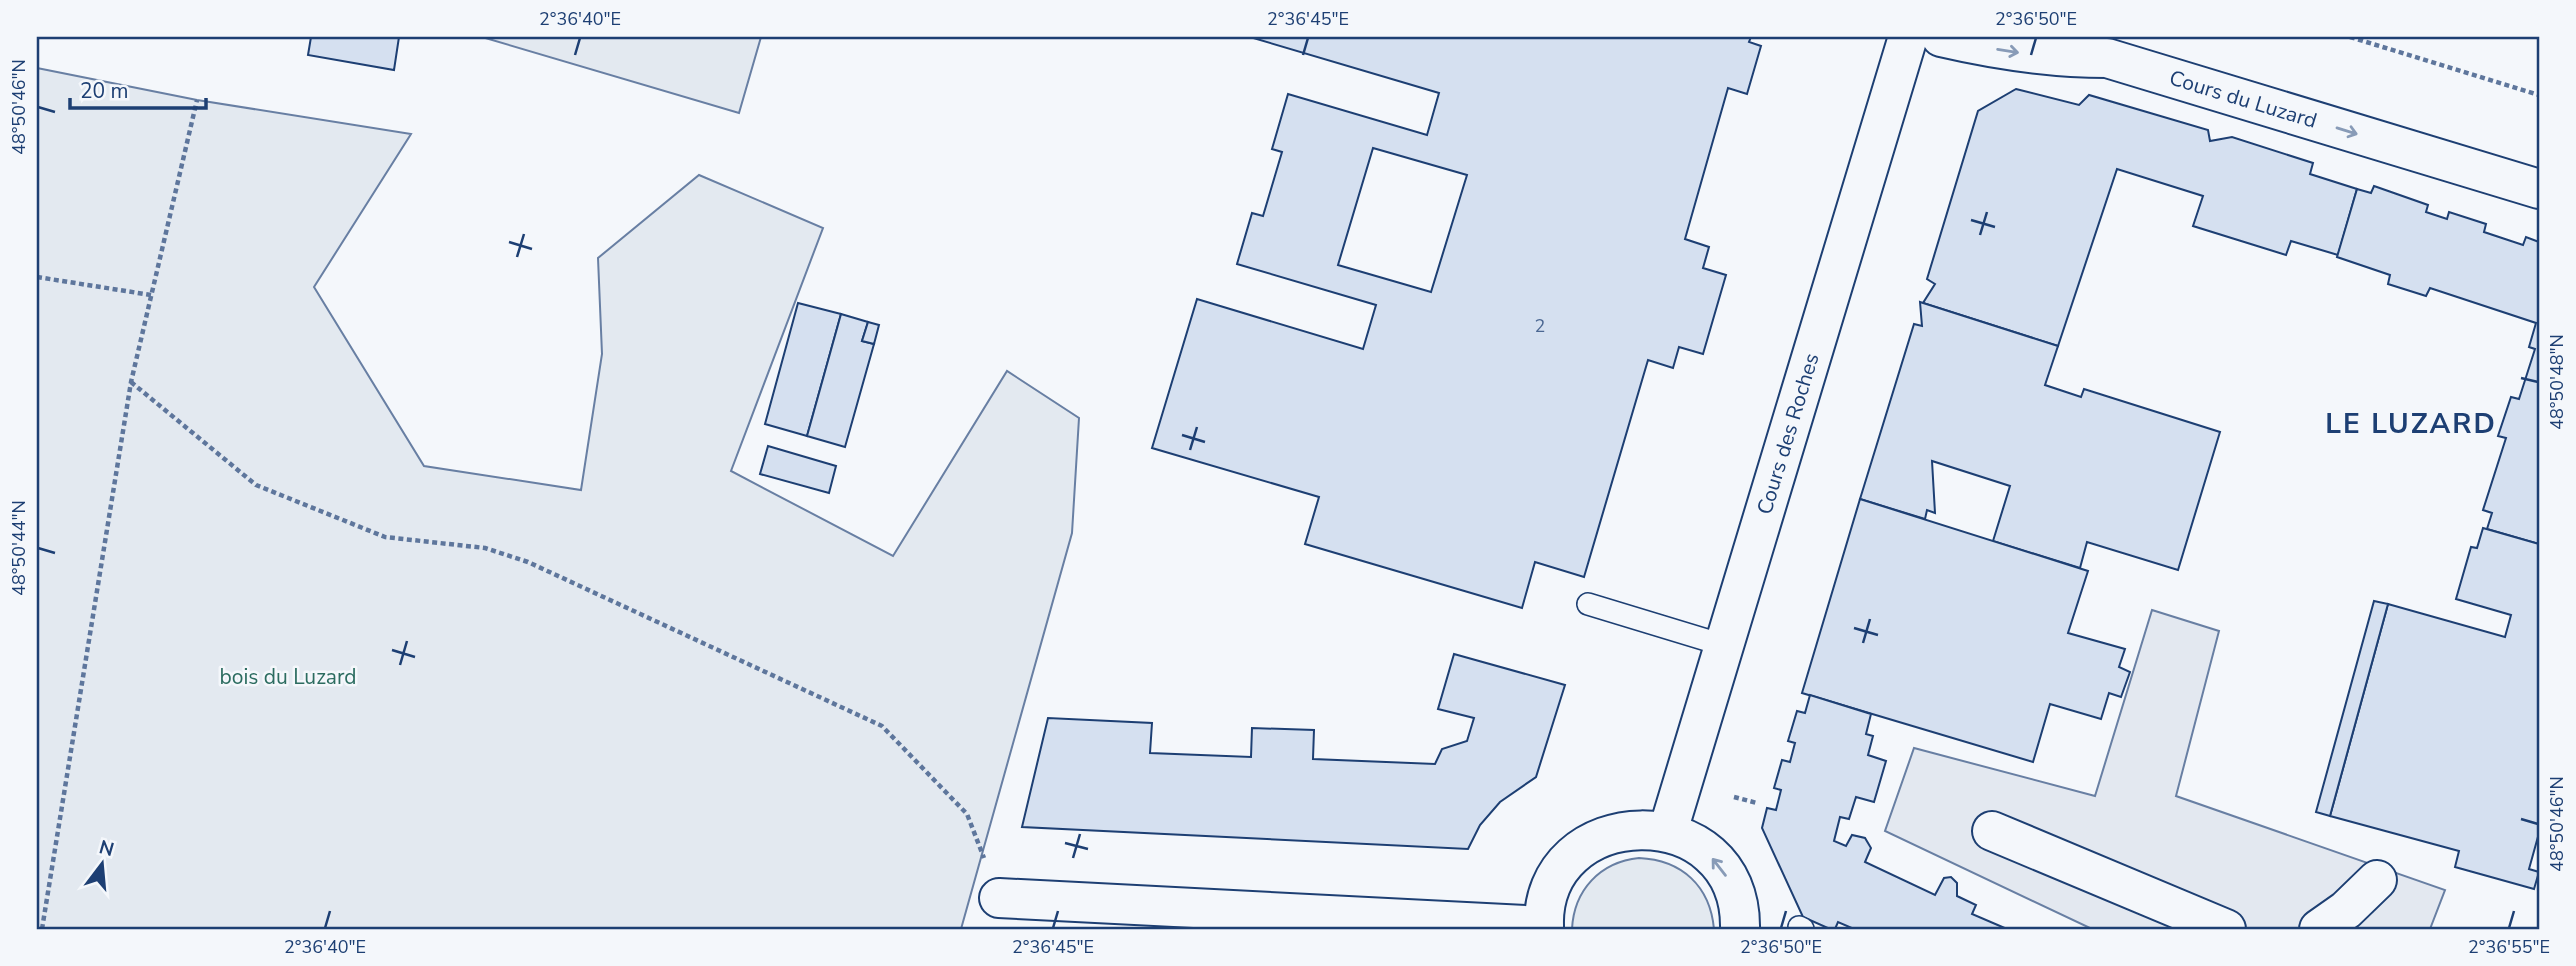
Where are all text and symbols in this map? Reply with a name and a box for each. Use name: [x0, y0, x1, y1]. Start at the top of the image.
text: 2°36'40"E: [539, 7, 621, 31]
text: 2°36'45"E: [1267, 7, 1349, 31]
text: 2°36'50"E: [1995, 7, 2077, 31]
one-way arrow: [1996, 45, 2019, 58]
text: 48°50'46"N: [7, 59, 31, 155]
street label: Cours du Luzard: [2166, 64, 2320, 135]
scale bar: [70, 66, 206, 110]
text: 20 m: [80, 77, 129, 105]
one-way arrow: [2336, 125, 2358, 138]
house number: 2: [1535, 314, 1545, 338]
text: 48°50'48"N: [2545, 334, 2569, 430]
street label: Cours des Roches: [1750, 350, 1826, 518]
district label: LE LUZARD: [2325, 405, 2497, 443]
text: 48°50'44"N: [7, 500, 31, 596]
park label: bois du Luzard: [219, 663, 357, 691]
text: 48°50'46"N: [2545, 776, 2569, 872]
north arrow: [66, 830, 136, 900]
text: N: [96, 834, 117, 863]
one-way arrow: [1711, 858, 1726, 876]
text: 2°36'40"E: [284, 935, 366, 959]
text: 2°36'45"E: [1012, 935, 1094, 959]
text: 2°36'50"E: [1740, 935, 1822, 959]
text: 2°36'55"E: [2468, 935, 2550, 959]

